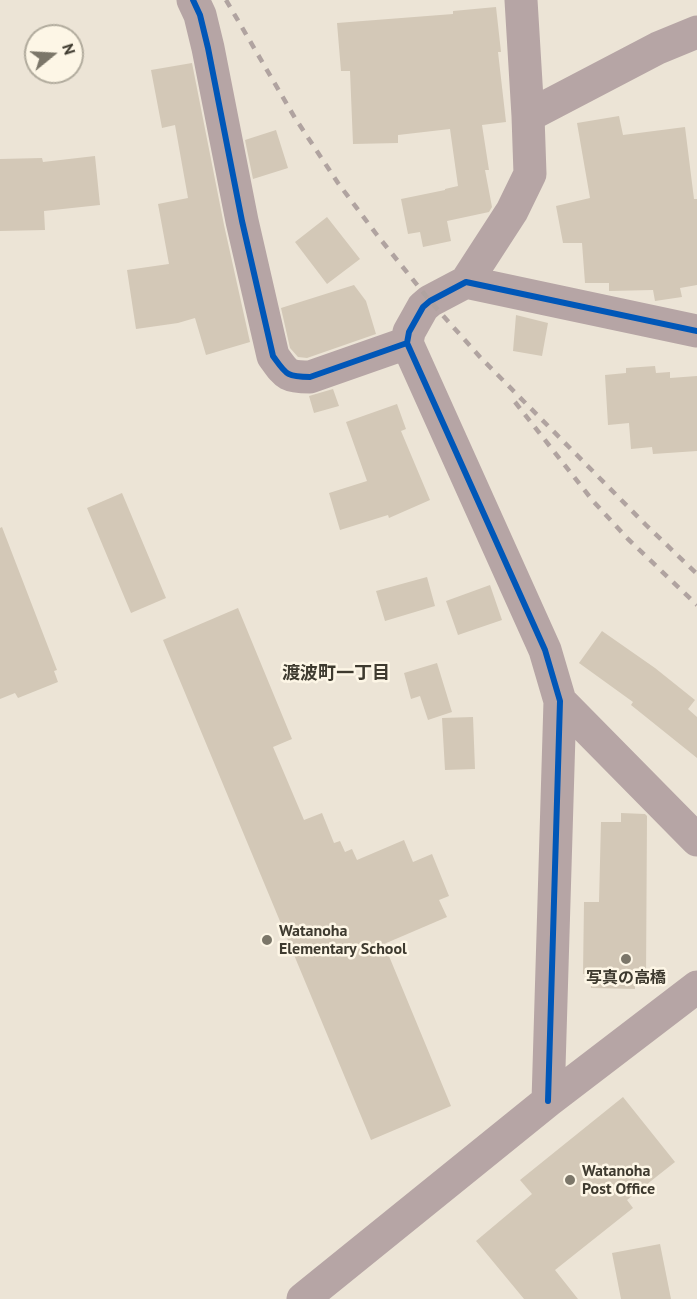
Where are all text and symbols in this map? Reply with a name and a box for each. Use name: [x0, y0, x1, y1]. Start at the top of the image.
north arrow: [24, 24, 84, 84]
text: N: [58, 41, 80, 57]
district label: 渡波町一丁目: [282, 663, 390, 685]
place label: Watanoha Elementary School: [279, 921, 407, 959]
marker: Watanoha Elementary School: [260, 933, 274, 947]
marker: 写真の高橋: [619, 952, 633, 966]
place label: 写真の高橋: [586, 968, 666, 988]
place label: Watanoha Post Office: [582, 1161, 655, 1199]
marker: Watanoha Post Office: [563, 1173, 577, 1187]

